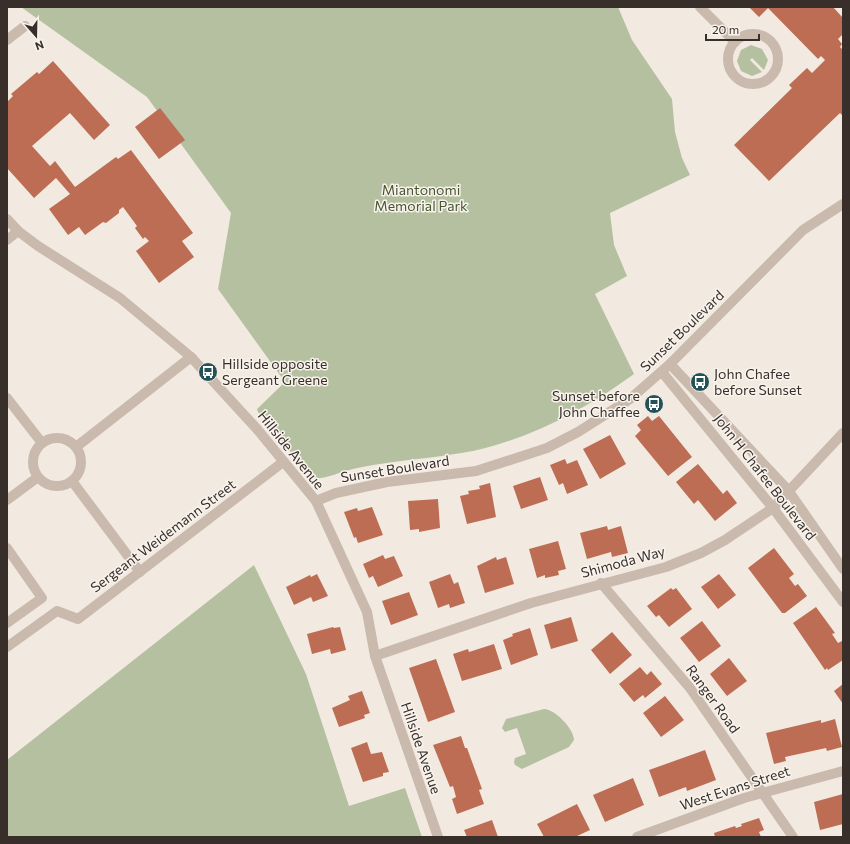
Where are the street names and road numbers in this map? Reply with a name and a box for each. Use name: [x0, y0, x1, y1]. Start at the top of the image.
street label: Sunset Boulevard: [636, 286, 727, 375]
street label: Hillside Avenue: [255, 407, 328, 492]
street label: John H Chafee Boulevard: [711, 410, 820, 543]
street label: Sunset Boulevard: [339, 452, 451, 485]
street label: Sergeant Weidemann Street: [87, 475, 239, 596]
street label: Shimoda Way: [579, 542, 667, 581]
street label: Ranger Road: [683, 661, 744, 736]
street label: Hillside Avenue: [398, 700, 445, 796]
street label: West Evans Street: [678, 762, 792, 813]

